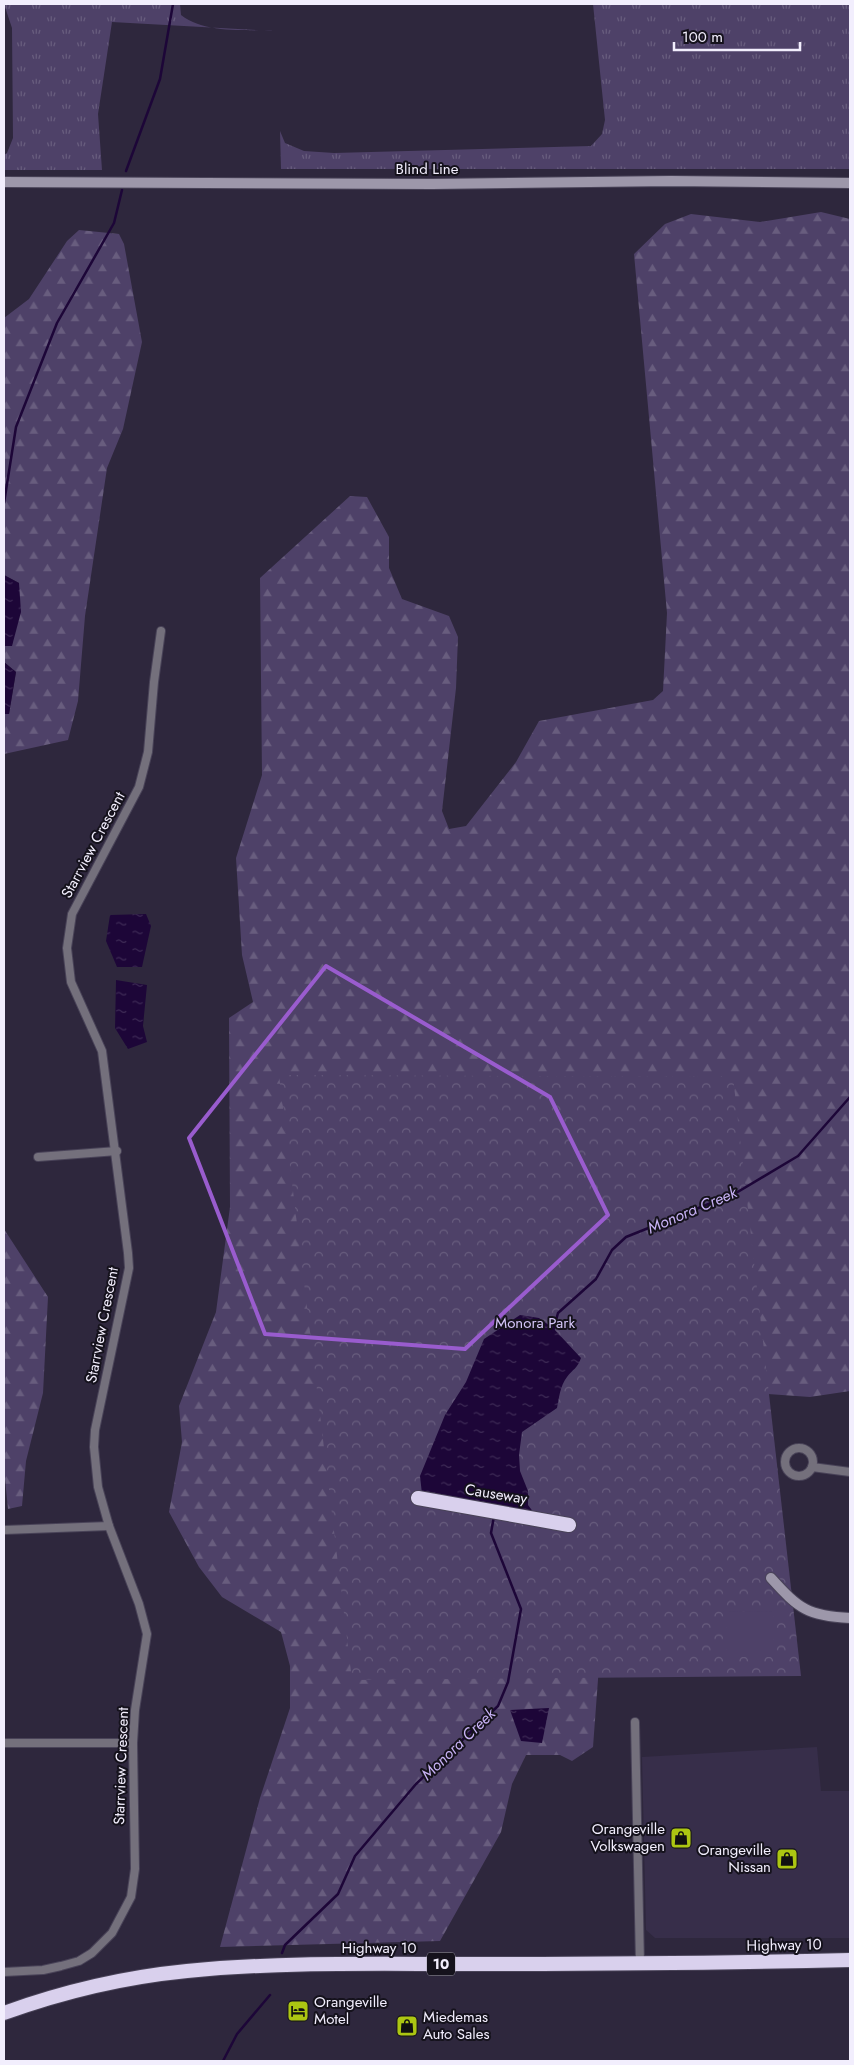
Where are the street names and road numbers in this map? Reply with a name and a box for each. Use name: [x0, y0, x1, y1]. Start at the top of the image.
street label: Blind Line: [396, 158, 459, 180]
street label: Starrview Crescent: [56, 787, 131, 902]
street label: Starrview Crescent: [80, 1265, 124, 1385]
street label: Causeway: [463, 1478, 529, 1510]
street label: Starrview Crescent: [108, 1706, 134, 1825]
street label: Highway 10: [746, 1933, 822, 1957]
street label: Highway 10: [341, 1937, 417, 1959]
road number: 10: [427, 1952, 455, 1976]

